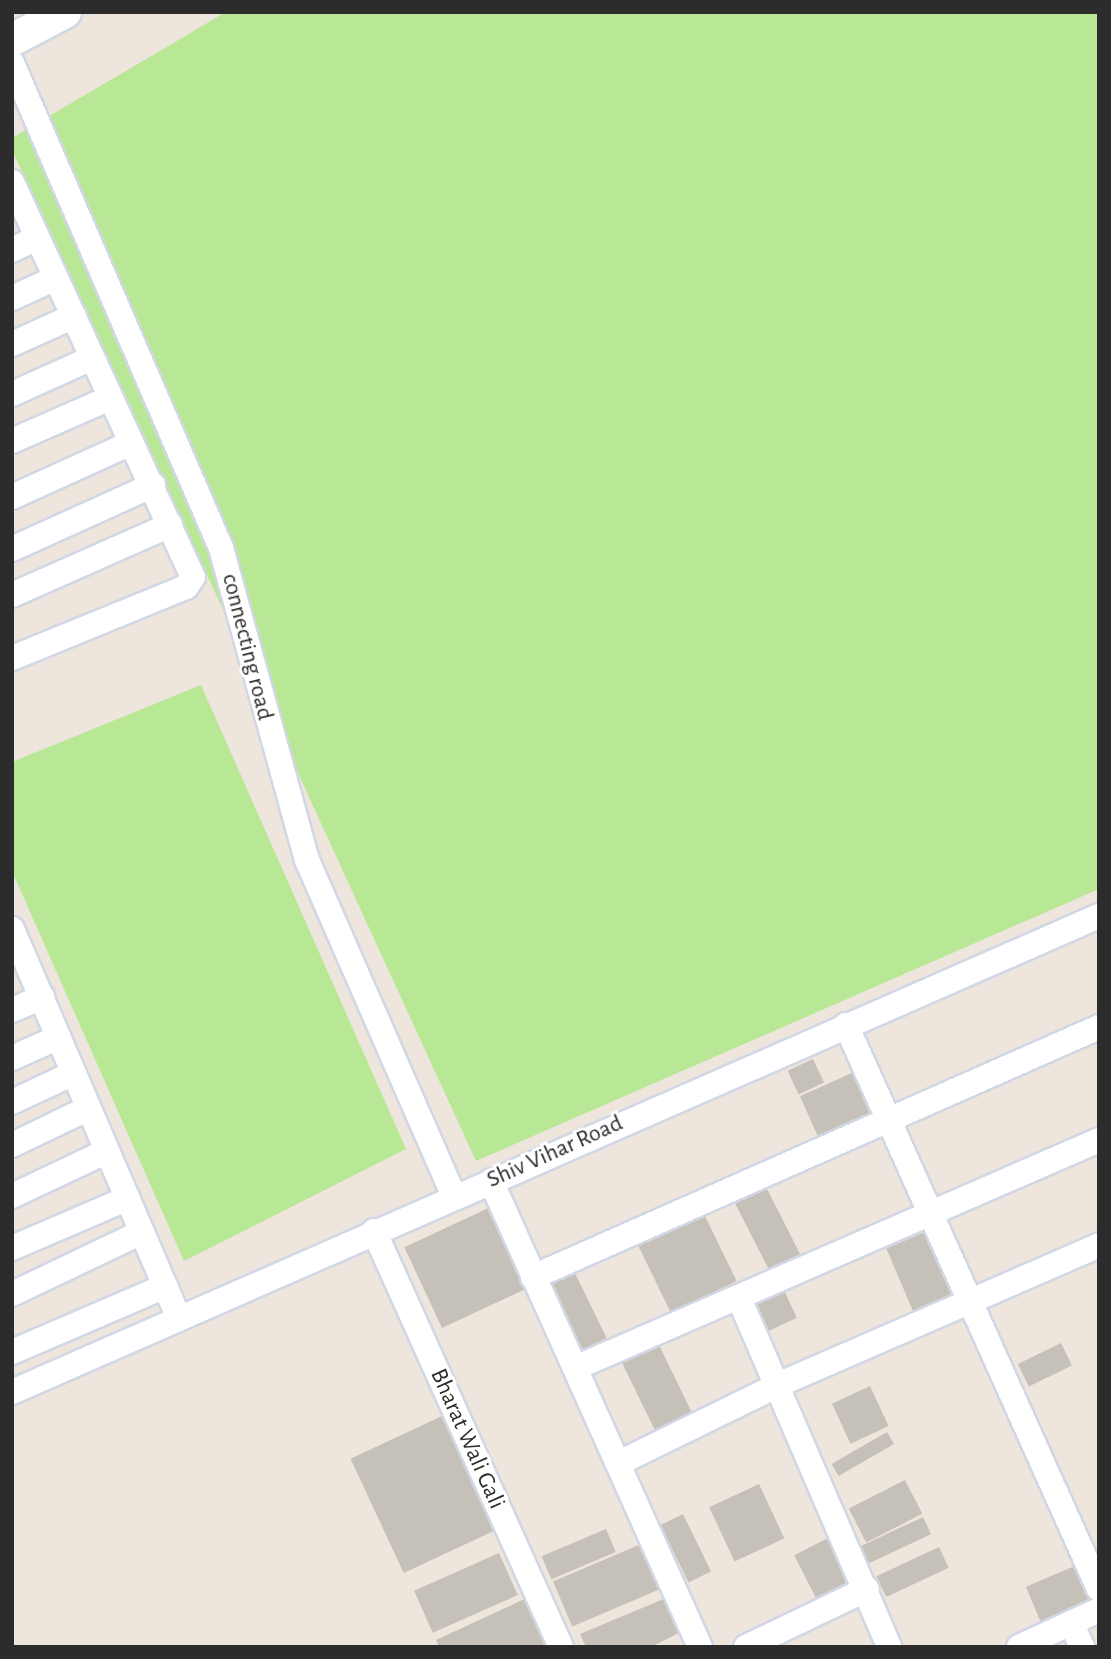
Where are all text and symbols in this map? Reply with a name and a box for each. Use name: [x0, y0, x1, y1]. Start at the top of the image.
street label: connecting road: [215, 571, 279, 723]
street label: Shiv Vihar Road: [483, 1109, 627, 1195]
street label: Bharat Wali Gali: [423, 1364, 511, 1514]

